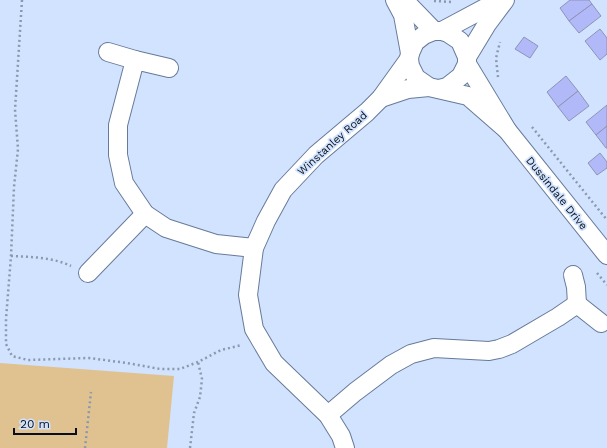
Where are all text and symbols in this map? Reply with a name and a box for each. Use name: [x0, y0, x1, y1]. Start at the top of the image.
street label: Winstanley Road: [295, 109, 370, 178]
street label: Dussindale Drive: [523, 154, 590, 232]
scale bar: [14, 410, 76, 436]
text: 20 m: [20, 417, 50, 431]

